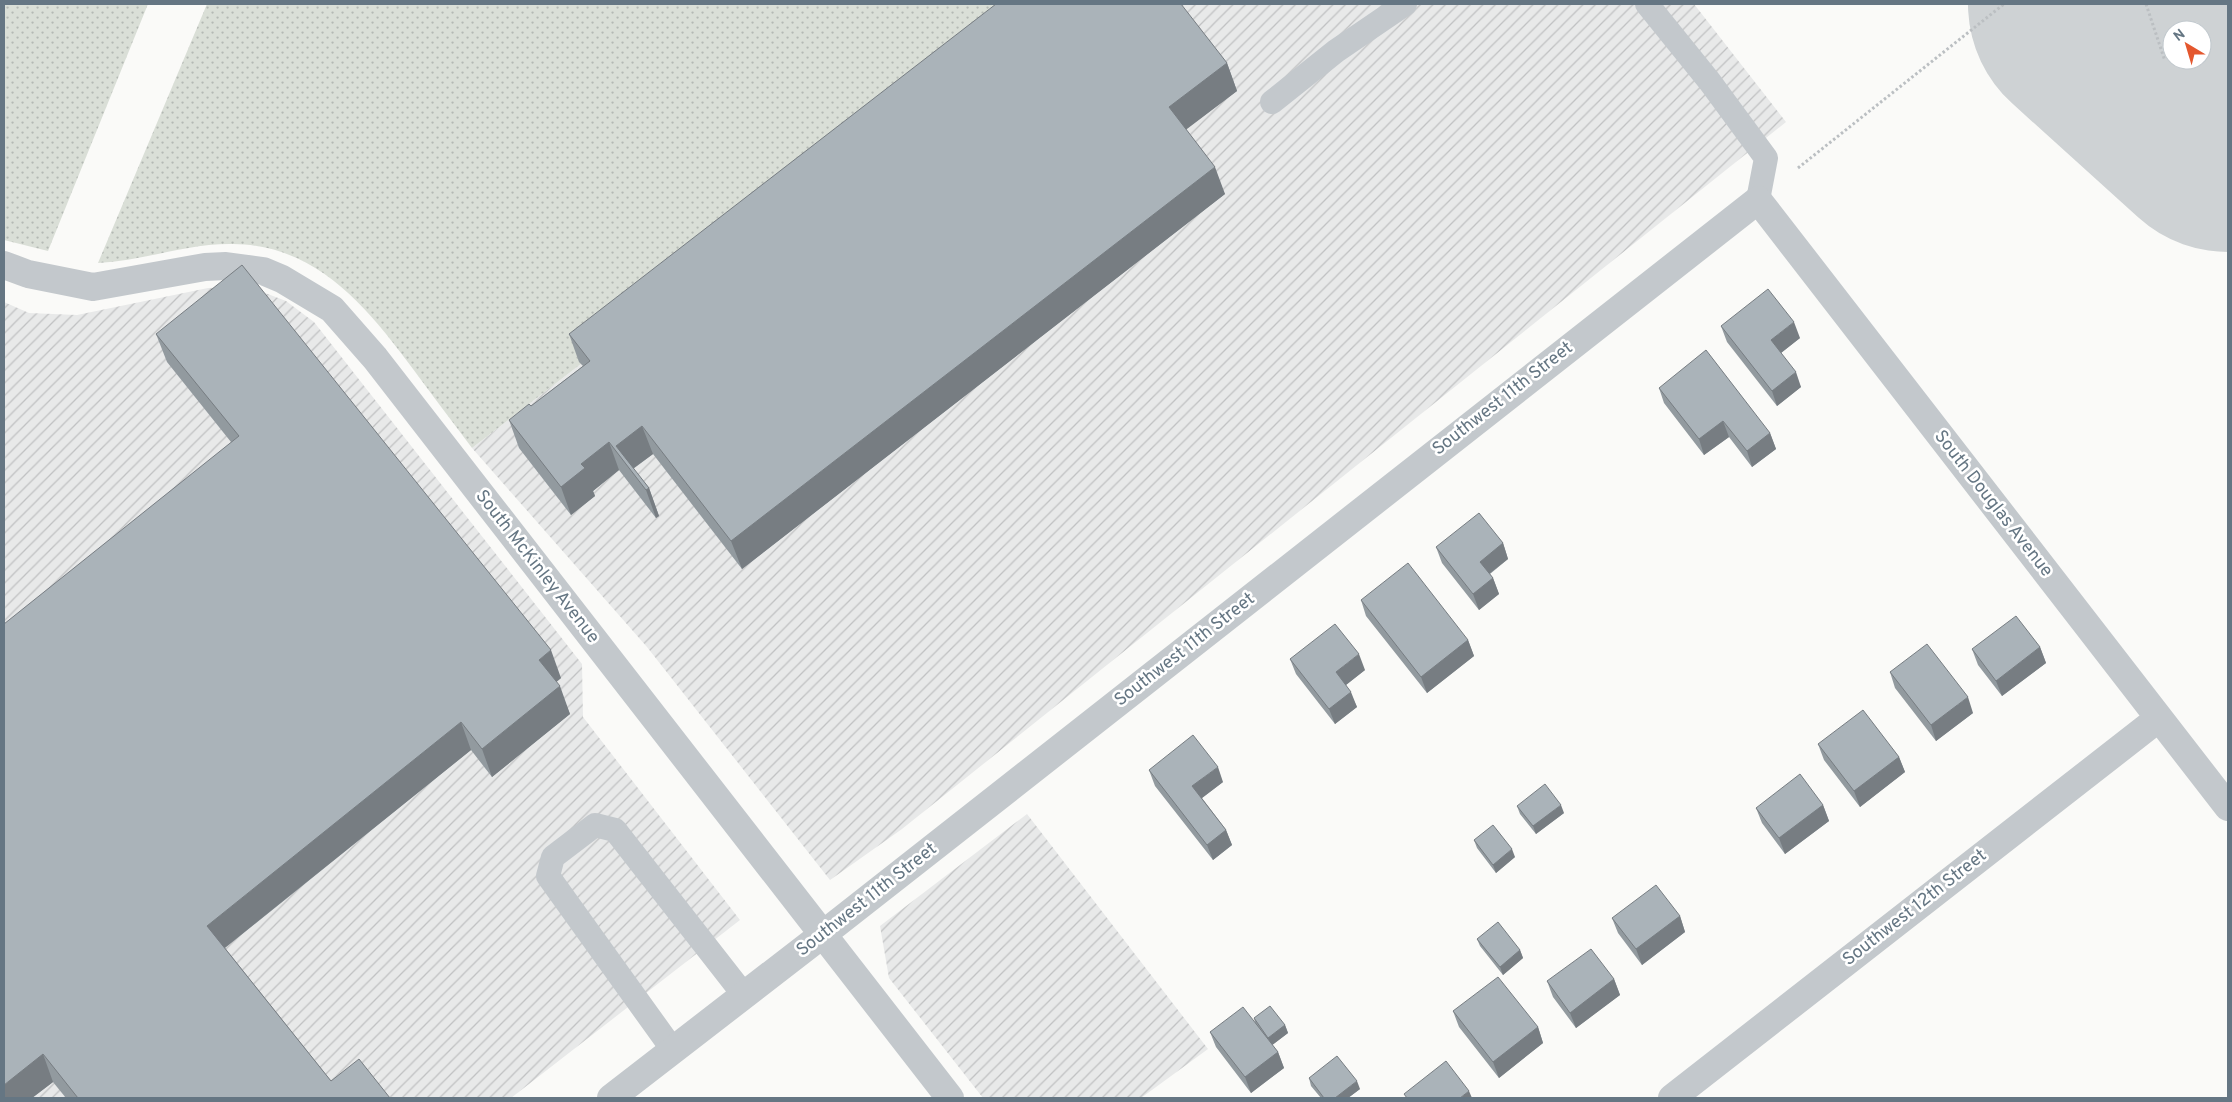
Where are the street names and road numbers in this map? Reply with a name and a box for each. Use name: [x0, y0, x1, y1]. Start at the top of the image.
street label: Southwest 11th Street: [1428, 337, 1578, 461]
street label: South Douglas Avenue: [1929, 426, 2057, 582]
street label: South McKinley Avenue: [470, 486, 604, 648]
street label: Southwest 11th Street: [1110, 588, 1260, 712]
street label: Southwest 11th Street: [792, 838, 942, 962]
street label: Southwest 12th Street: [1838, 845, 1992, 971]

